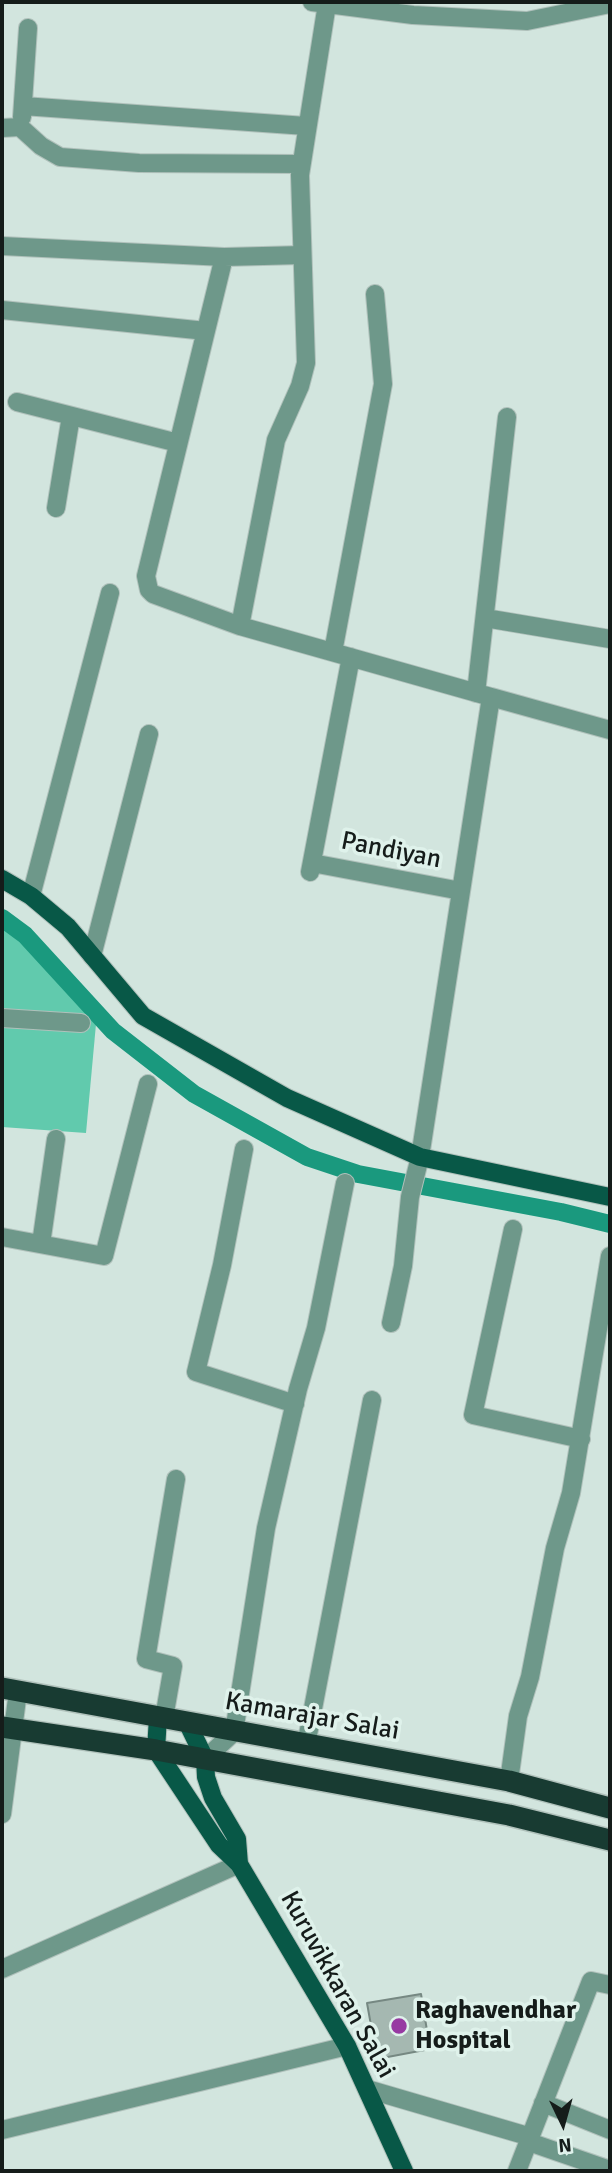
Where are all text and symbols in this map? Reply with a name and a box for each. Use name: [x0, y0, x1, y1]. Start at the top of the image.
street label: Pandiyan: [338, 826, 444, 876]
street label: Kamarajar Salai: [222, 1686, 402, 1748]
street label: Kuruvikkaran Salai: [273, 1886, 401, 2084]
place label: Raghavendhar Hospital: [415, 1995, 576, 2056]
marker: Raghavendhar Hospital: [389, 2016, 409, 2036]
north arrow: [528, 2089, 598, 2159]
text: N: [557, 2132, 572, 2157]

